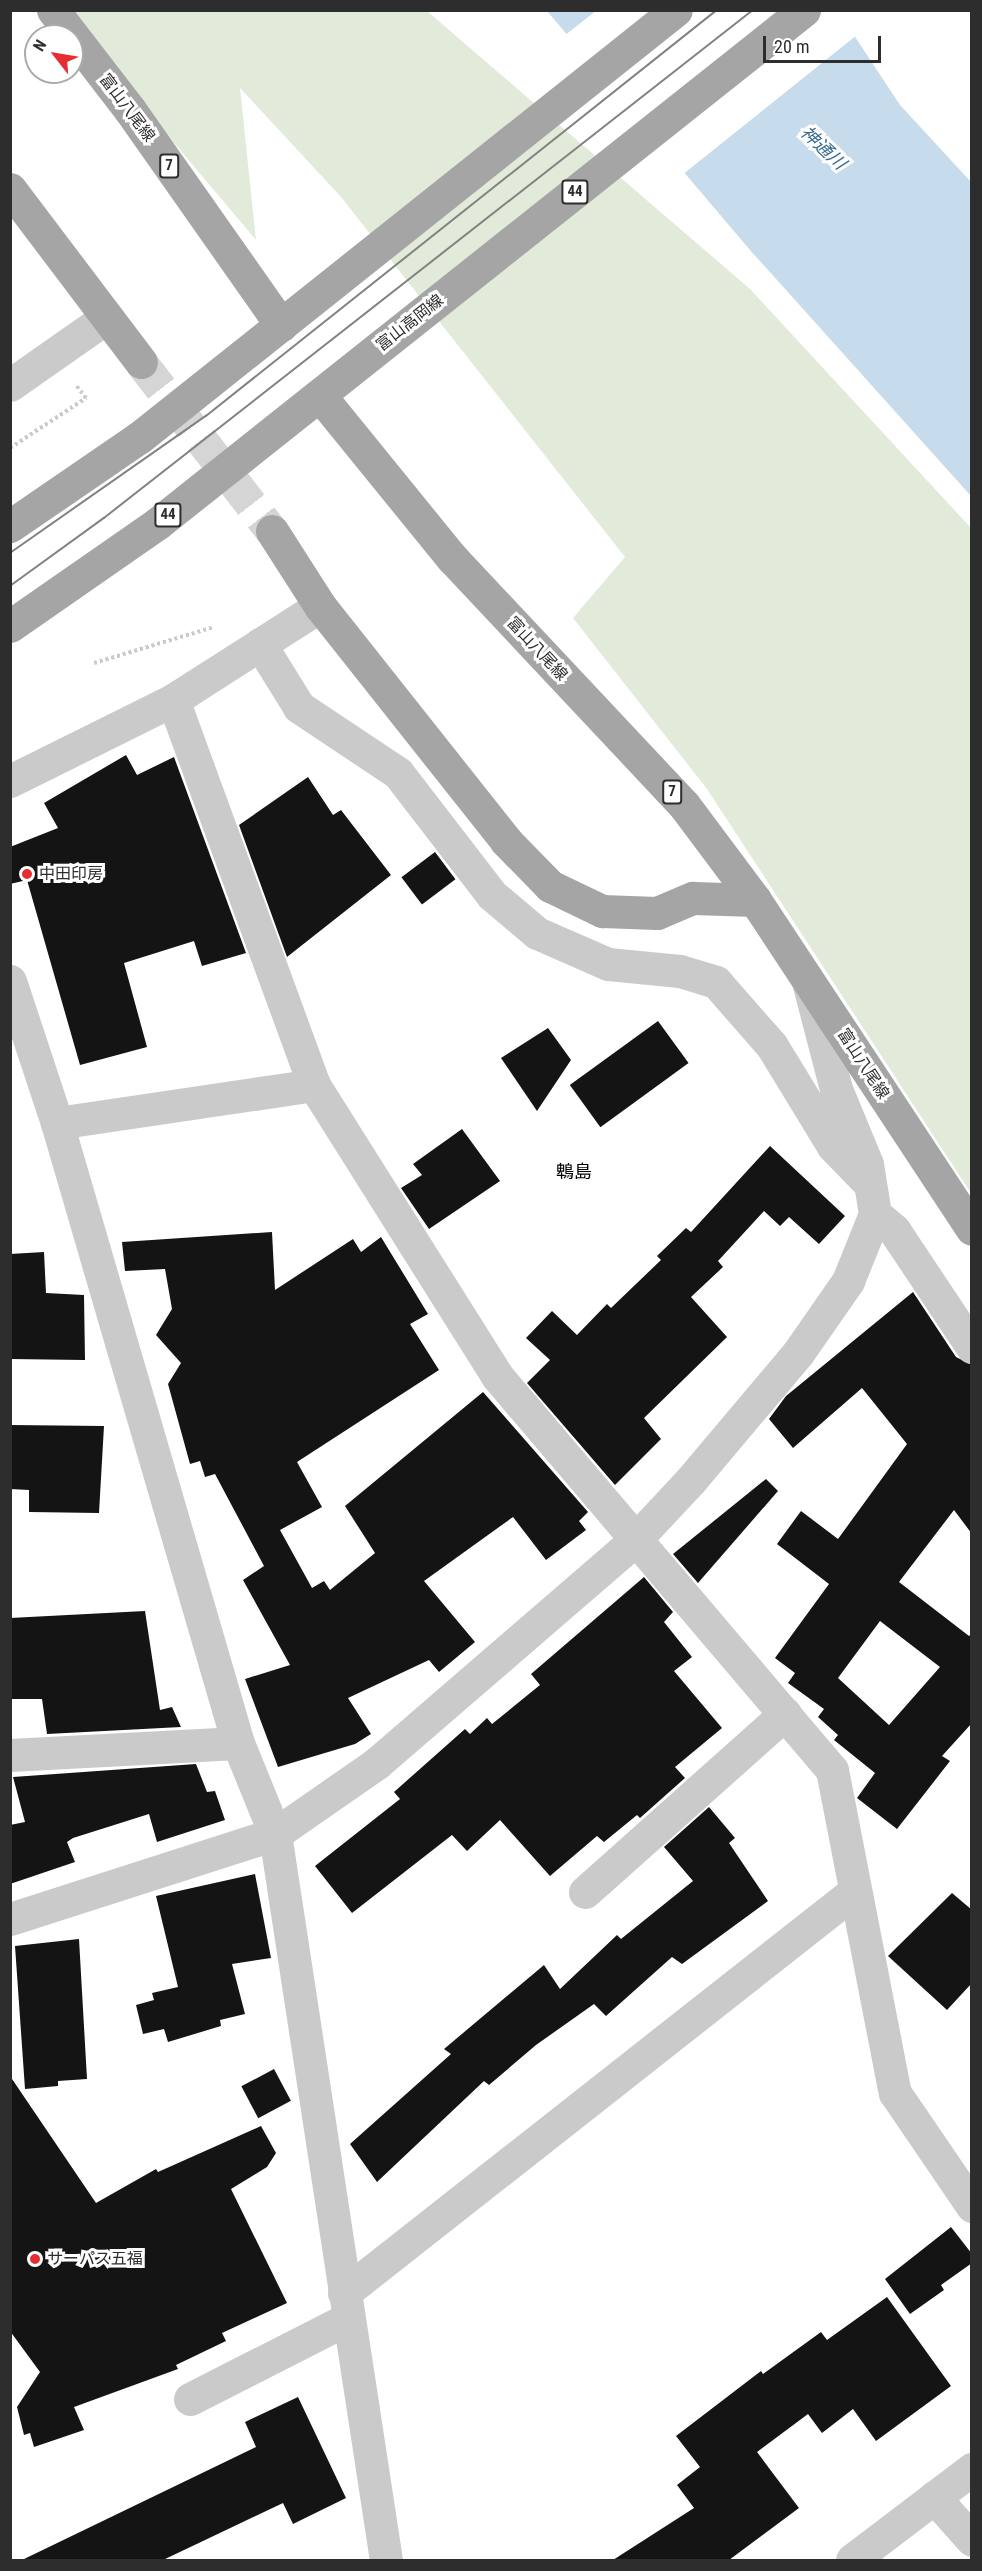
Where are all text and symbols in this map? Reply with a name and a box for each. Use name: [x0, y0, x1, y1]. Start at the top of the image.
north arrow: [24, 24, 84, 84]
scale bar: [766, 24, 884, 62]
text: N: [29, 36, 51, 55]
text: 20 m: [774, 36, 809, 57]
street label: 富山八尾線: [95, 70, 159, 146]
water label: 神通川: [796, 122, 850, 174]
road number: 7: [158, 154, 180, 178]
road number: 44: [560, 180, 590, 204]
street label: 富山高岡線: [373, 291, 447, 355]
road number: 44: [153, 503, 183, 527]
street label: 富山八尾線: [503, 613, 571, 685]
road number: 7: [662, 780, 682, 804]
place label: 中田印房: [39, 864, 103, 884]
marker: 中田印房: [20, 867, 34, 881]
street label: 富山八尾線: [833, 1025, 893, 1103]
district label: 鵯島: [556, 1161, 592, 1183]
place label: サーパス五福: [47, 2249, 143, 2269]
marker: サーパス五福: [28, 2252, 42, 2266]

